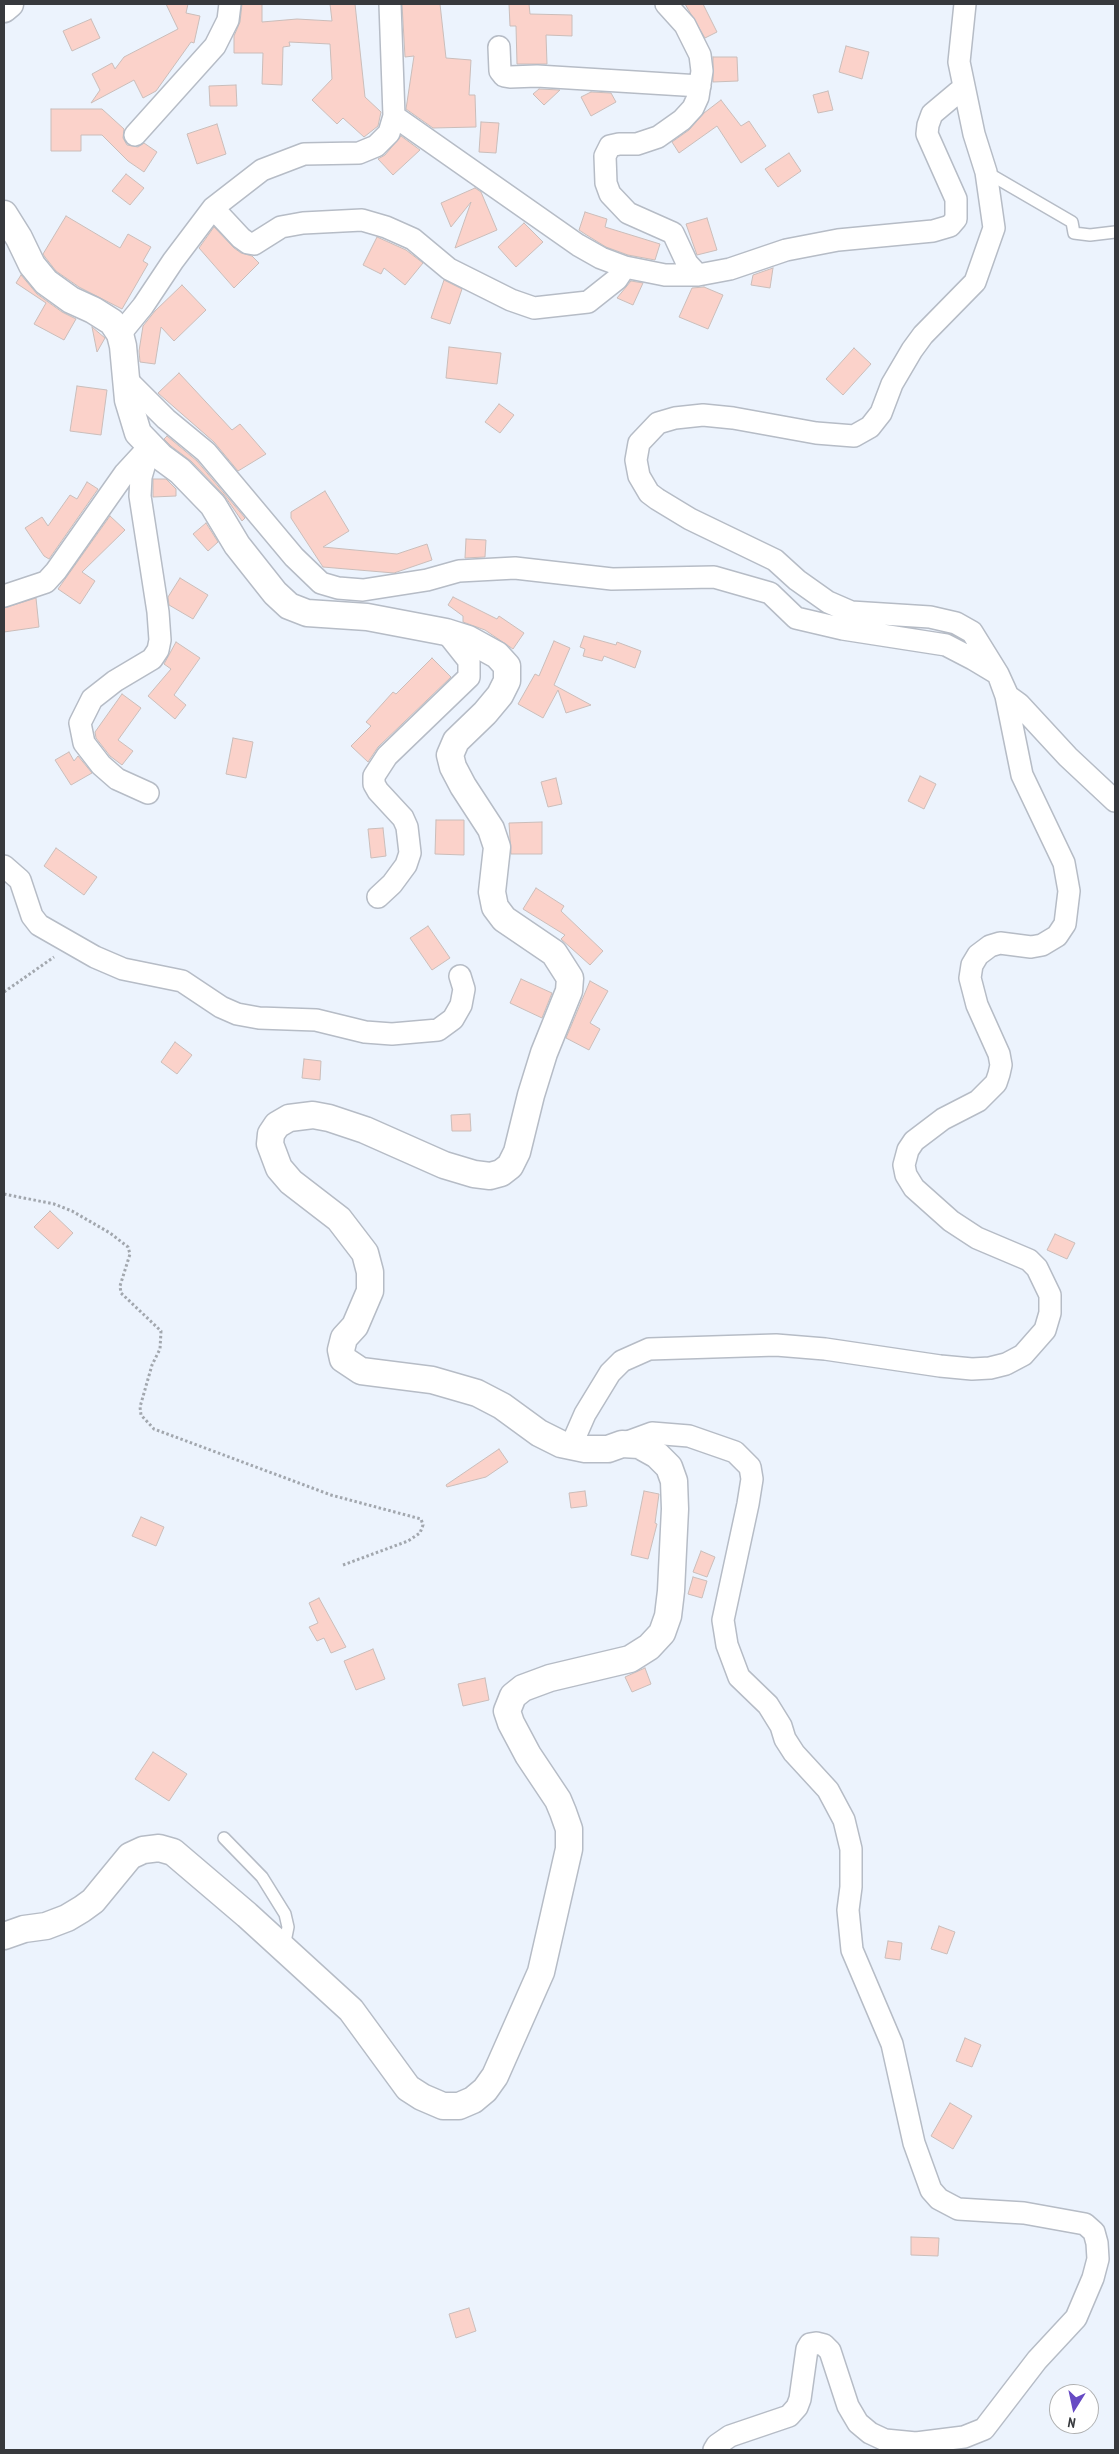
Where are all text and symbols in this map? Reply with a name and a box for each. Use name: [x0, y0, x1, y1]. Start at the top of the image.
north arrow: [1049, 2384, 1099, 2434]
text: N: [1066, 2413, 1077, 2432]

